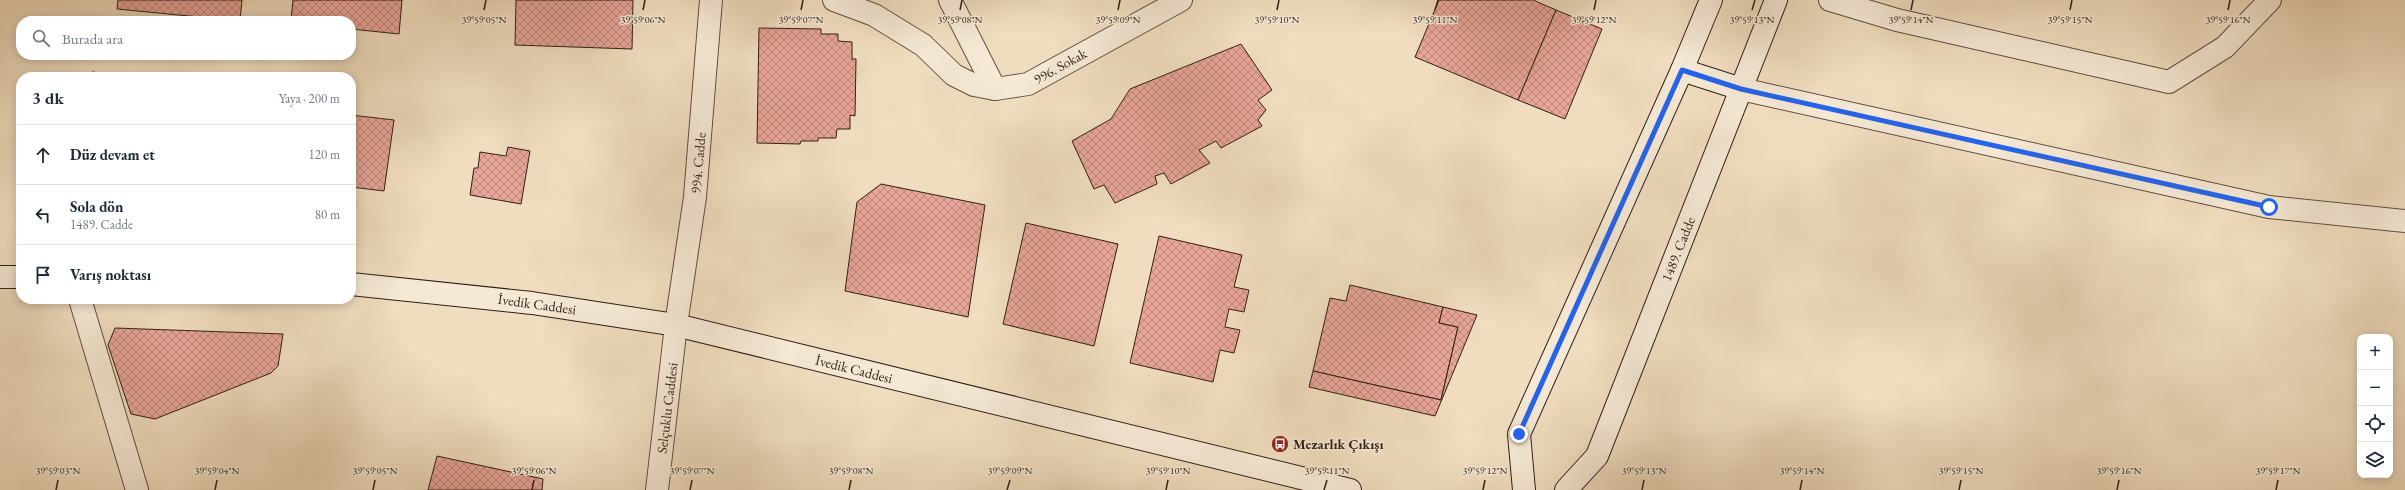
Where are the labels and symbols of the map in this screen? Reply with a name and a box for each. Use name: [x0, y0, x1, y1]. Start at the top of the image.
text: 39°59'05"N: [462, 13, 507, 26]
text: 39°59'06"N: [621, 13, 666, 26]
text: 39°59'07"N: [779, 13, 824, 26]
text: 39°59'08"N: [938, 13, 983, 26]
text: 39°59'09"N: [1096, 13, 1141, 26]
text: 39°59'10"N: [1255, 13, 1300, 26]
text: 39°59'11"N: [1413, 13, 1458, 26]
text: 39°59'12"N: [1572, 13, 1617, 26]
text: 39°59'13"N: [1730, 13, 1775, 26]
text: 39°59'14"N: [1889, 13, 1934, 26]
text: 39°59'15"N: [2048, 13, 2093, 26]
text: 39°59'16"N: [2206, 13, 2251, 26]
street label: 996. Sokak: [1030, 44, 1090, 88]
street label: 994. Cadde: [686, 131, 710, 194]
route start: [2260, 198, 2278, 216]
street label: 1489. Cadde: [1657, 214, 1699, 284]
street label: İvedik Caddesi: [497, 290, 578, 318]
street label: İvedik Caddesi: [814, 351, 895, 387]
street label: Selçuklu Caddesi: [652, 361, 682, 455]
route end: [1510, 425, 1528, 443]
bus stop icon: Mezarlık Çıkışı: [1270, 434, 1290, 454]
place label: Mezarlık Çıkışı: [1293, 435, 1384, 453]
text: 39°59'03"N: [36, 464, 81, 477]
text: 39°59'04"N: [195, 464, 240, 477]
text: 39°59'05"N: [353, 464, 398, 477]
text: 39°59'06"N: [512, 464, 557, 477]
text: 39°59'07"N: [670, 464, 715, 477]
text: 39°59'08"N: [829, 464, 874, 477]
text: 39°59'09"N: [988, 464, 1033, 477]
text: 39°59'10"N: [1146, 464, 1191, 477]
text: 39°59'11"N: [1305, 464, 1350, 477]
text: 39°59'12"N: [1463, 464, 1508, 477]
text: 39°59'13"N: [1622, 464, 1667, 477]
text: 39°59'14"N: [1780, 464, 1825, 477]
text: 39°59'15"N: [1939, 464, 1984, 477]
text: 39°59'16"N: [2097, 464, 2142, 477]
text: 39°59'17"N: [2256, 464, 2301, 477]

